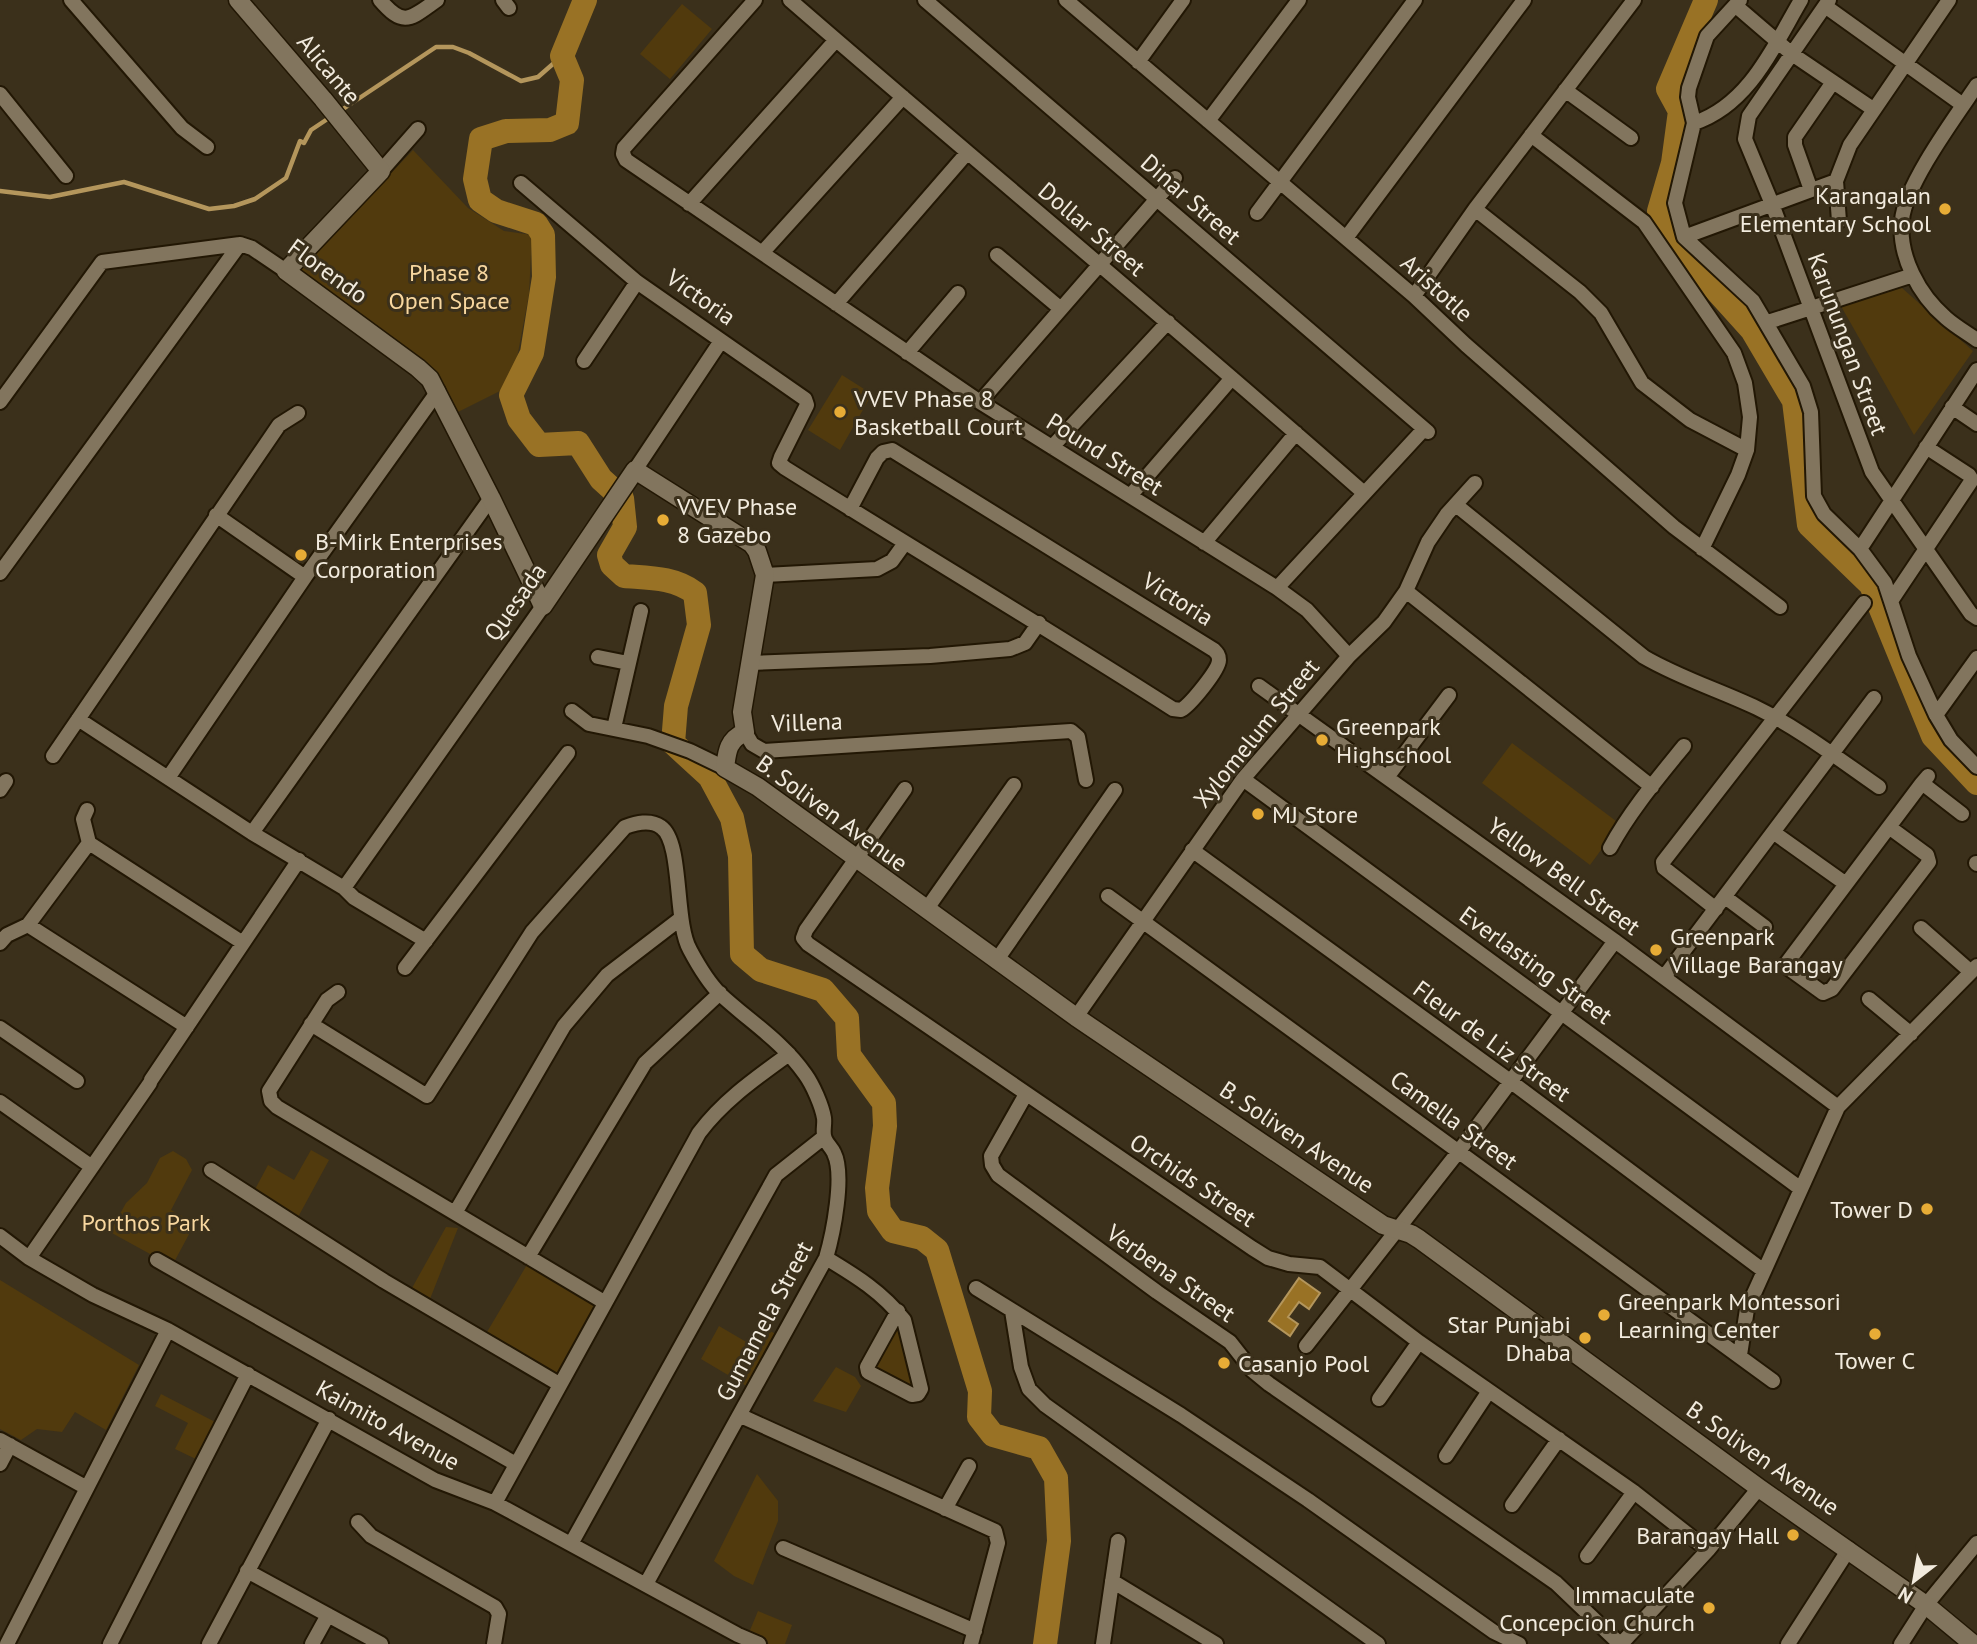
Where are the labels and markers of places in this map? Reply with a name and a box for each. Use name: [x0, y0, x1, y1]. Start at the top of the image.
place label: Karangalan Elementary School: [1740, 180, 1931, 239]
marker: Karangalan Elementary School: [1937, 201, 1953, 217]
place label: VVEV Phase 8 Basketball Court: [853, 383, 1023, 442]
marker: VVEV Phase 8 Basketball Court: [832, 404, 848, 420]
place label: VVEV Phase 8 Gazebo: [676, 491, 797, 550]
marker: VVEV Phase 8 Gazebo: [655, 512, 671, 528]
place label: B-Mirk Enterprises Corporation: [315, 526, 503, 585]
marker: B-Mirk Enterprises Corporation: [293, 547, 309, 563]
place label: Greenpark Highschool: [1336, 711, 1451, 770]
marker: Greenpark Highschool: [1314, 732, 1330, 748]
place label: MJ Store: [1272, 799, 1358, 830]
marker: MJ Store: [1250, 806, 1266, 822]
place label: Greenpark Village Barangay: [1669, 921, 1843, 980]
marker: Greenpark Village Barangay: [1648, 942, 1664, 958]
place label: Tower D: [1830, 1194, 1913, 1225]
marker: Tower D: [1919, 1201, 1935, 1217]
place label: Greenpark Montessori Learning Center: [1618, 1286, 1841, 1345]
marker: Greenpark Montessori Learning Center: [1596, 1307, 1612, 1323]
place label: Star Punjabi Dhaba: [1447, 1309, 1571, 1368]
marker: Tower C: [1867, 1326, 1883, 1342]
marker: Star Punjabi Dhaba: [1577, 1330, 1593, 1346]
place label: Tower C: [1835, 1345, 1915, 1376]
place label: Casanjo Pool: [1238, 1348, 1369, 1379]
marker: Casanjo Pool: [1216, 1355, 1232, 1371]
place label: Barangay Hall: [1636, 1520, 1779, 1551]
marker: Barangay Hall: [1785, 1527, 1801, 1543]
place label: Immaculate Concepcion Church: [1499, 1579, 1695, 1638]
marker: Immaculate Concepcion Church: [1701, 1600, 1717, 1616]

